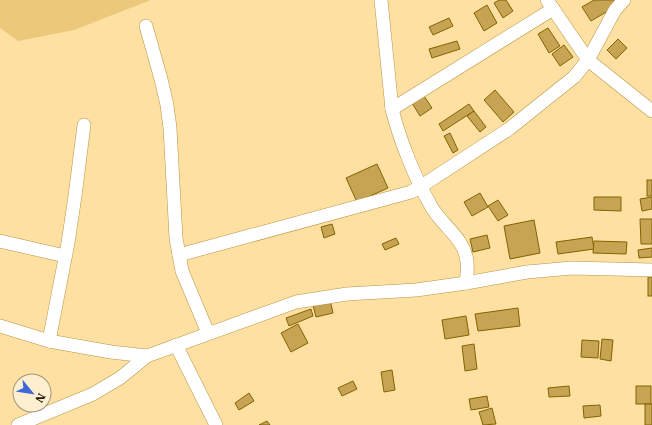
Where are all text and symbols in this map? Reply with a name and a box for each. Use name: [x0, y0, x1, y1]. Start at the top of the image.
north arrow: [12, 373, 52, 413]
text: N: [32, 391, 49, 406]

